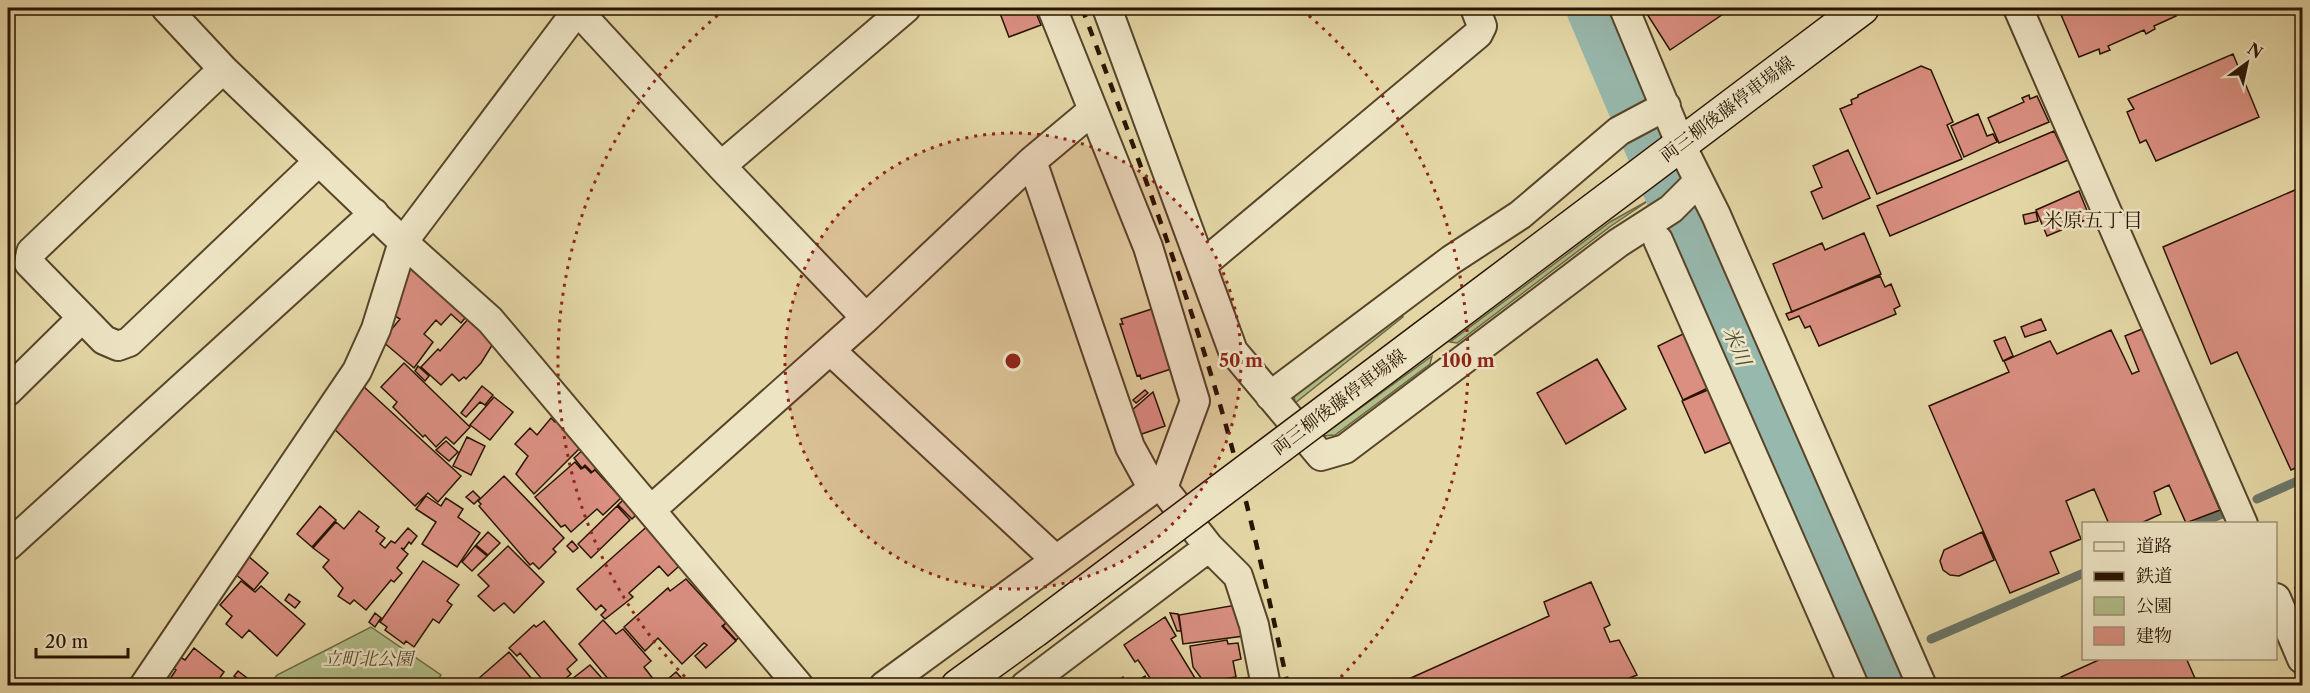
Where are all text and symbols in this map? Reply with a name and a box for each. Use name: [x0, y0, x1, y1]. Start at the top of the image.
north arrow: [2217, 33, 2277, 93]
text: N: [2244, 38, 2267, 63]
street label: 両三柳後藤停車場線: [1656, 51, 1798, 167]
district label: 米原五丁目: [2043, 208, 2143, 232]
water label: 米川: [1718, 323, 1757, 371]
street label: 両三柳後藤停車場線: [1268, 344, 1410, 460]
text: 50 m: [1219, 350, 1263, 372]
text: 100 m: [1441, 350, 1495, 372]
centre of rings: [1003, 351, 1023, 371]
legend: [2082, 522, 2277, 660]
text: 道路: [2136, 535, 2172, 557]
text: 鉄道: [2136, 565, 2172, 587]
text: 公園: [2136, 595, 2172, 617]
scale bar: [36, 621, 128, 659]
text: 建物: [2136, 625, 2172, 647]
text: 20 m: [45, 631, 89, 653]
park label: 立町北公園: [323, 648, 416, 670]

